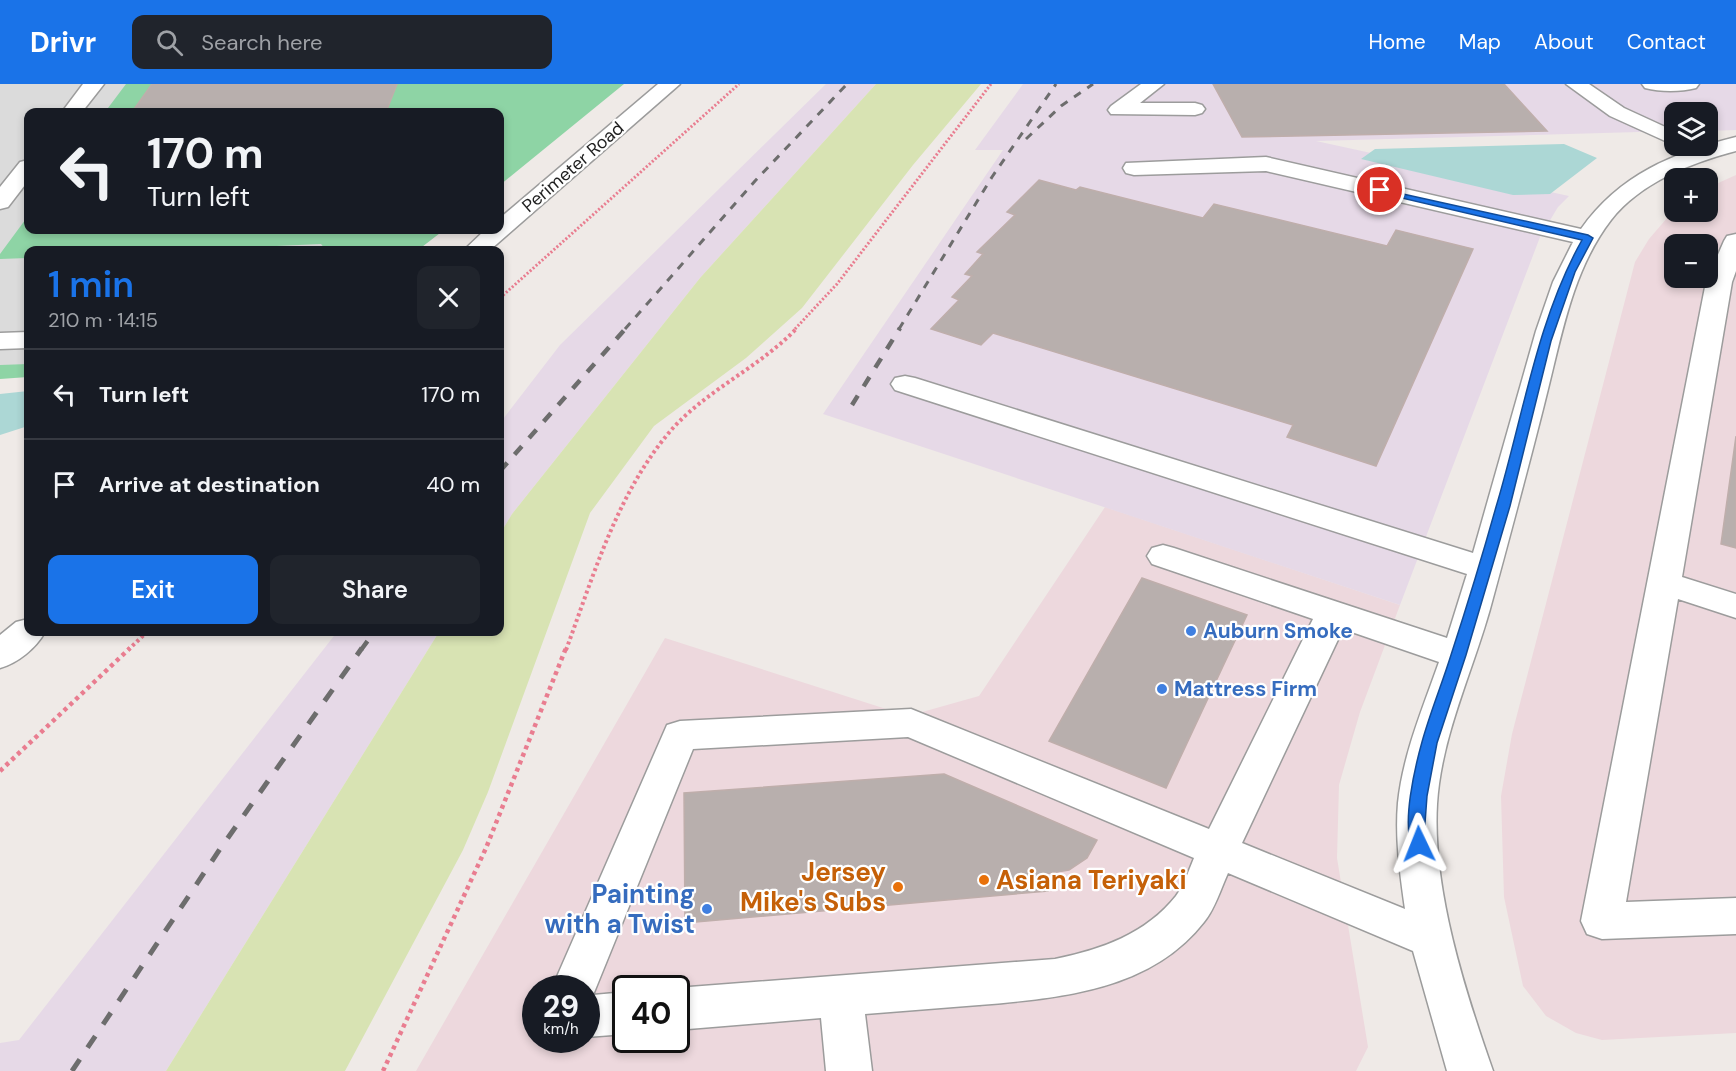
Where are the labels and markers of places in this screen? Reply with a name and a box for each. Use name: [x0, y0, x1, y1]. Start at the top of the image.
pin: [1354, 164, 1405, 215]
place label: Auburn Smoke: [1203, 617, 1353, 645]
marker: Auburn Smoke: [1184, 624, 1198, 638]
place label: Mattress Firm: [1174, 675, 1317, 703]
marker: Mattress Firm: [1155, 682, 1169, 696]
place label: Jersey Mike's Subs: [740, 855, 886, 919]
place label: Asiana Teriyaki: [996, 863, 1187, 897]
marker: Asiana Teriyaki: [977, 873, 991, 887]
place label: Painting with a Twist: [545, 877, 695, 941]
marker: Jersey Mike's Subs: [891, 880, 905, 894]
marker: Painting with a Twist: [700, 902, 714, 916]

